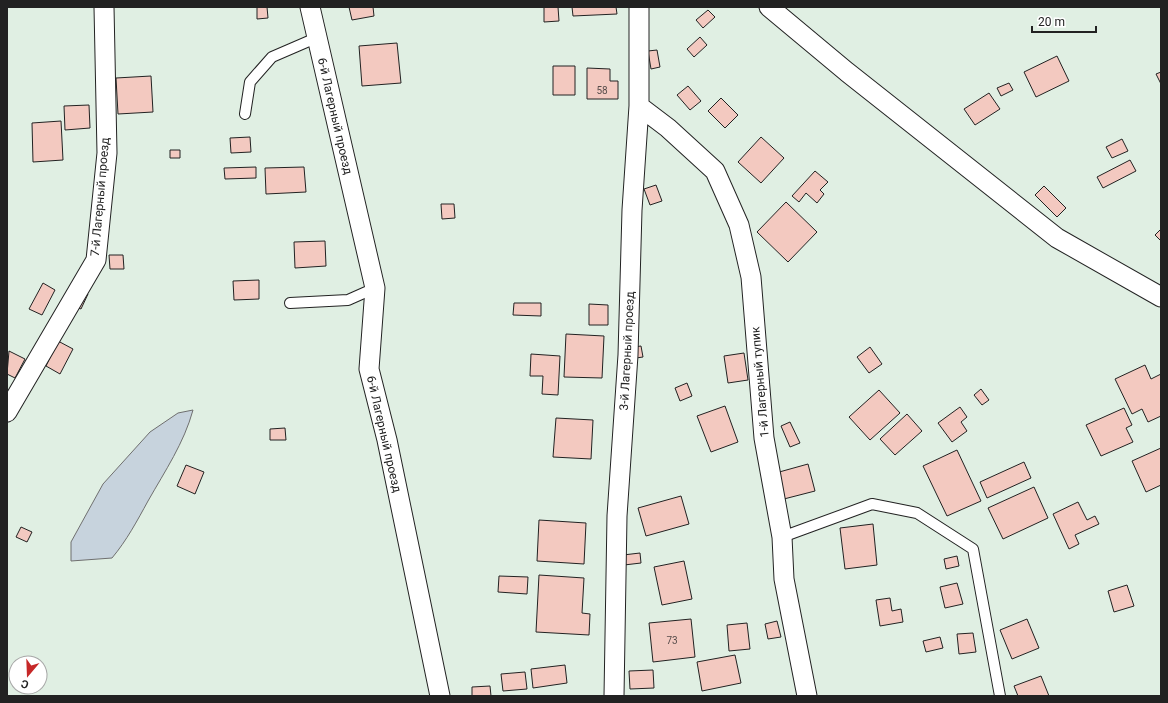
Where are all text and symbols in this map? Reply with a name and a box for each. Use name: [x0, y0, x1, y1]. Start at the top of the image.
scale bar: [1032, 8, 1096, 34]
text: 20 m: [1038, 15, 1065, 29]
street label: 6-й Лагерный проезд: [315, 56, 355, 176]
house number: 58: [596, 85, 608, 96]
street label: 7-й Лагерный проезд: [88, 137, 112, 257]
street label: 3-й Лагерный проезд: [617, 291, 637, 411]
street label: 1-й Лагерный тупик: [748, 326, 772, 438]
street label: 6-й Лагерный проезд: [364, 374, 404, 494]
house number: 73: [666, 635, 678, 646]
north arrow: [8, 655, 48, 695]
text: С: [19, 677, 30, 691]

